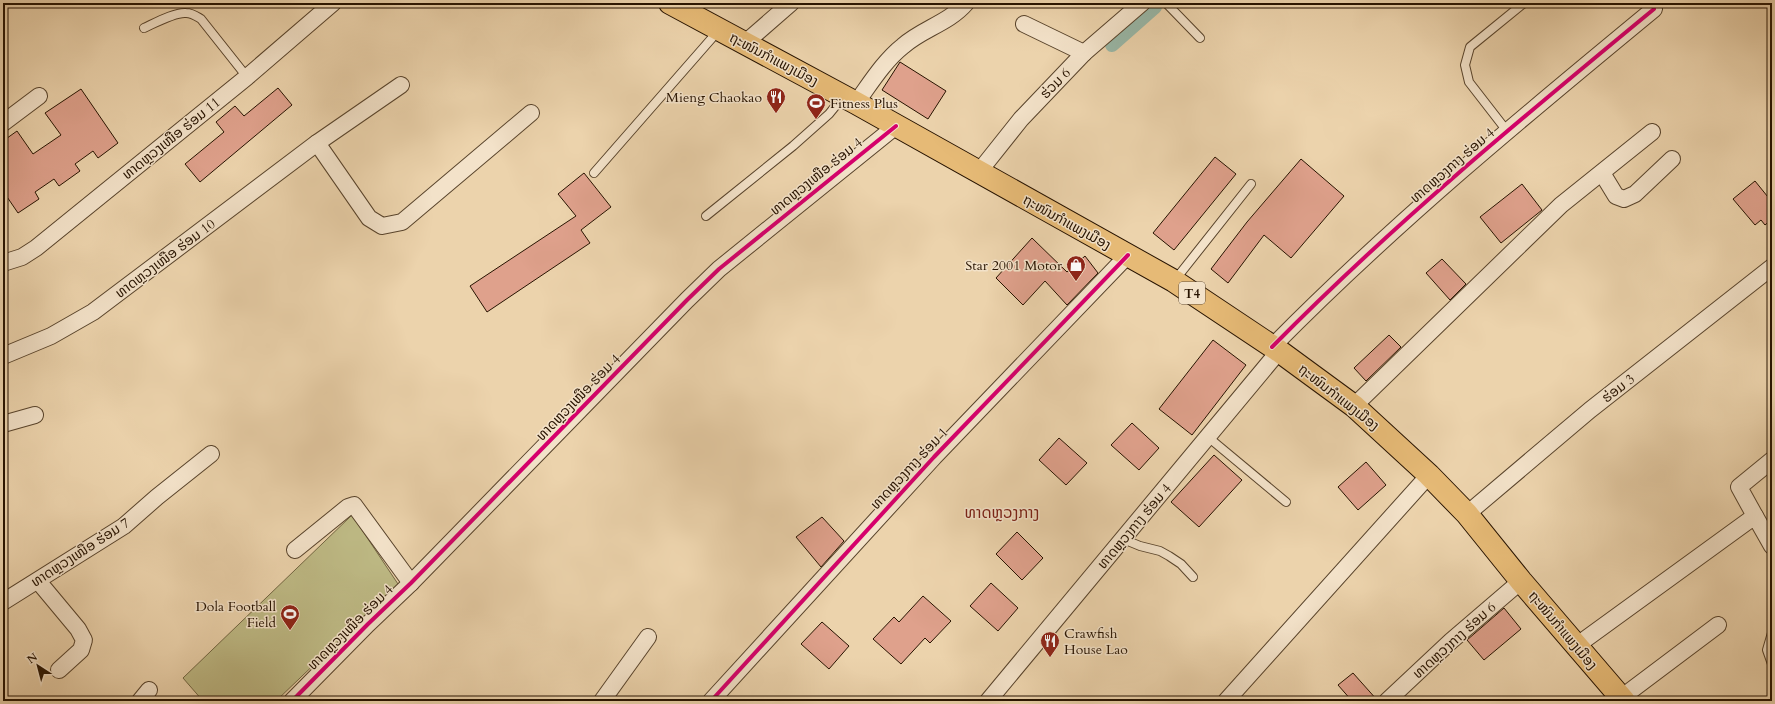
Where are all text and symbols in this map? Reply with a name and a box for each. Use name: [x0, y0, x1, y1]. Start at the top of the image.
street label: ຖະໜົນກຳແພງເມືອງ: [726, 28, 822, 91]
street label: ຮ່ວມ 6: [1036, 64, 1075, 103]
restaurant icon: Mieng Chaokao: [765, 86, 787, 114]
place label: Mieng Chaokao: [666, 88, 762, 107]
sports icon: Fitness Plus: [805, 92, 827, 120]
street label: ທາດຫຼວງເໜືອ ຮ່ອມ 11: [118, 93, 224, 184]
place label: Fitness Plus: [830, 94, 898, 113]
street label: ທາດຫຼວງກາງ ຮ່ອມ 4: [1406, 123, 1499, 207]
street label: ທາດຫຼວງເໜືອ ຮ່ອມ 4: [766, 133, 867, 220]
street label: ຖະໜົນກຳແພງເມືອງ: [1019, 190, 1114, 255]
street label: ທາດຫຼວງເໜືອ ຮ່ອມ 10: [111, 214, 219, 302]
shop icon: Star 2001 Motor: [1065, 254, 1087, 282]
place label: Star 2001 Motor: [965, 256, 1063, 275]
road number: T4: [1179, 282, 1205, 304]
street label: ທາດຫຼວງເໜືອ ຮ່ອມ 4: [532, 350, 625, 445]
street label: ຖະໜົນກຳແພງເມືອງ: [1294, 360, 1383, 435]
street label: ຮ່ອມ 3: [1598, 370, 1639, 407]
street label: ທາດຫຼວງກາງ ຮ່ອມ 1: [866, 423, 952, 514]
street label: ທາດຫຼວງກາງ ຮ່ອມ 4: [1093, 480, 1176, 573]
district label: ທາດຫຼວງກາງ: [965, 502, 1039, 524]
street label: ທາດຫຼວງເໜືອ ຮ່ອມ 7: [27, 513, 133, 591]
street label: ທາດຫຼວງເໜືອ ຮ່ອມ 4: [303, 580, 397, 674]
street label: ຖະໜົນກຳແພງເມືອງ: [1524, 587, 1601, 674]
place label: Dola Football Field: [195, 597, 277, 632]
street label: ທາດຫຼວງກາງ ຮ່ອມ 6: [1409, 598, 1500, 683]
sports icon: Dola Football Field: [279, 603, 301, 631]
place label: Crawfish House Lao: [1064, 624, 1128, 659]
restaurant icon: Crawfish House Lao: [1039, 630, 1061, 658]
north arrow: [18, 646, 58, 686]
text: N: [24, 649, 41, 667]

